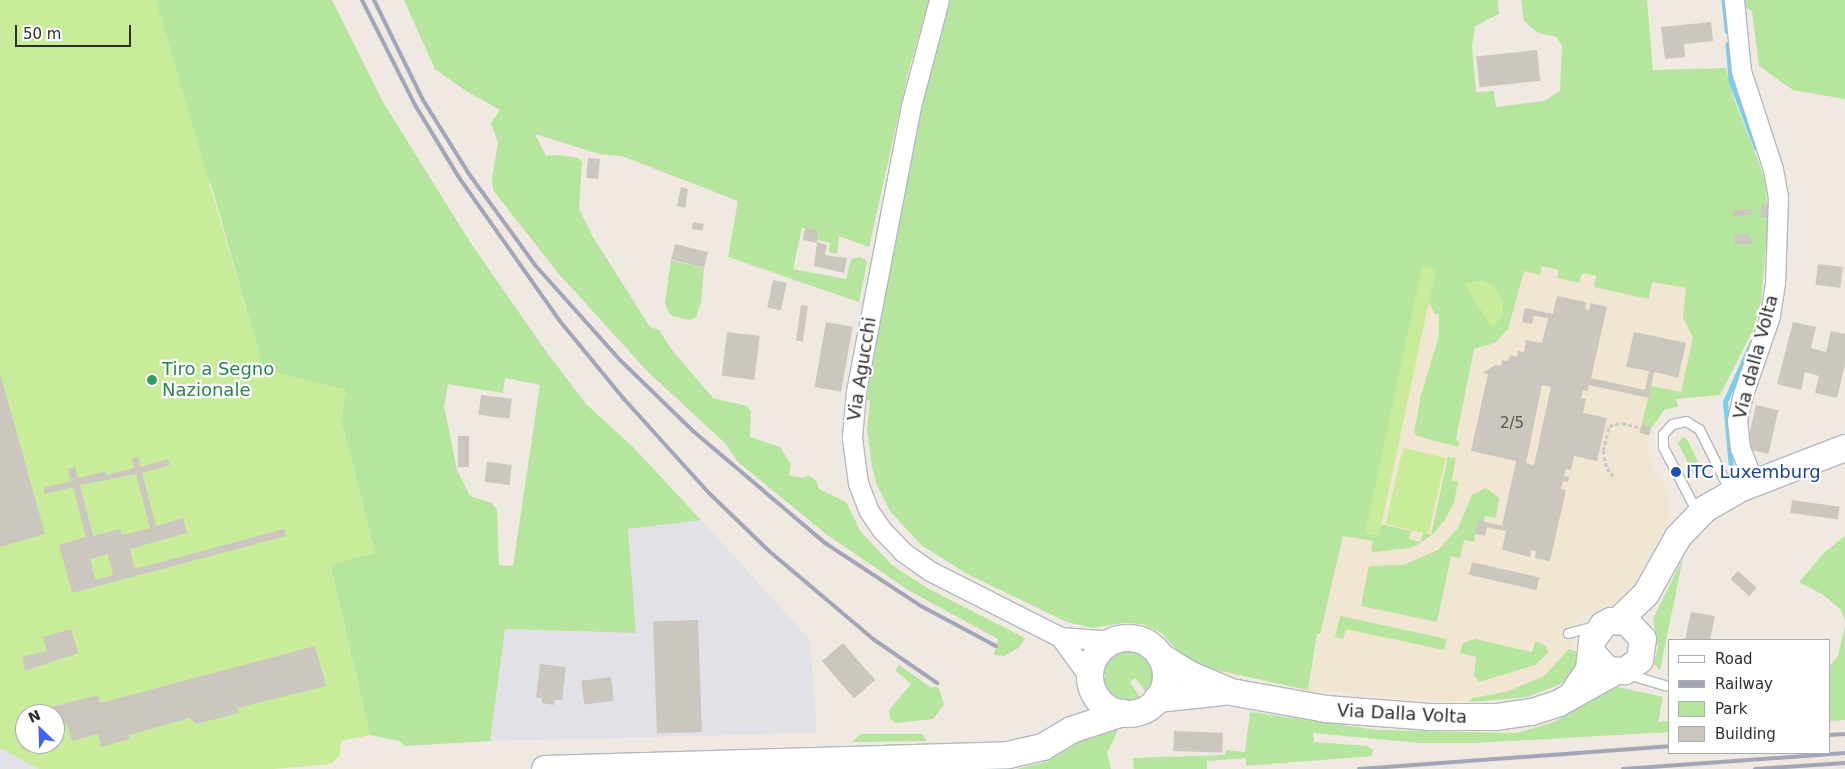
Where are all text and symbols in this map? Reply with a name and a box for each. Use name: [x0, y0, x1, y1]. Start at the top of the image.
scale bar: [18, 15, 134, 47]
text: 50 m: [23, 25, 61, 43]
street label: Via dalla Volta: [1729, 292, 1783, 422]
street label: Via Agucchi: [843, 315, 881, 423]
place label: Tiro a Segno Nazionale: [162, 359, 274, 402]
marker: Tiro a Segno Nazionale: [146, 374, 158, 386]
house number: 2/5: [1500, 415, 1524, 433]
place label: ITC Luxemburg: [1686, 461, 1821, 483]
marker: ITC Luxemburg: [1670, 466, 1682, 478]
legend: [1668, 639, 1830, 754]
text: Road: [1715, 650, 1753, 668]
text: Railway: [1715, 675, 1773, 693]
street label: Via Dalla Volta: [1336, 700, 1468, 728]
text: Park: [1715, 700, 1747, 718]
north arrow: [15, 704, 65, 754]
text: N: [26, 707, 43, 726]
text: Building: [1715, 725, 1776, 743]

